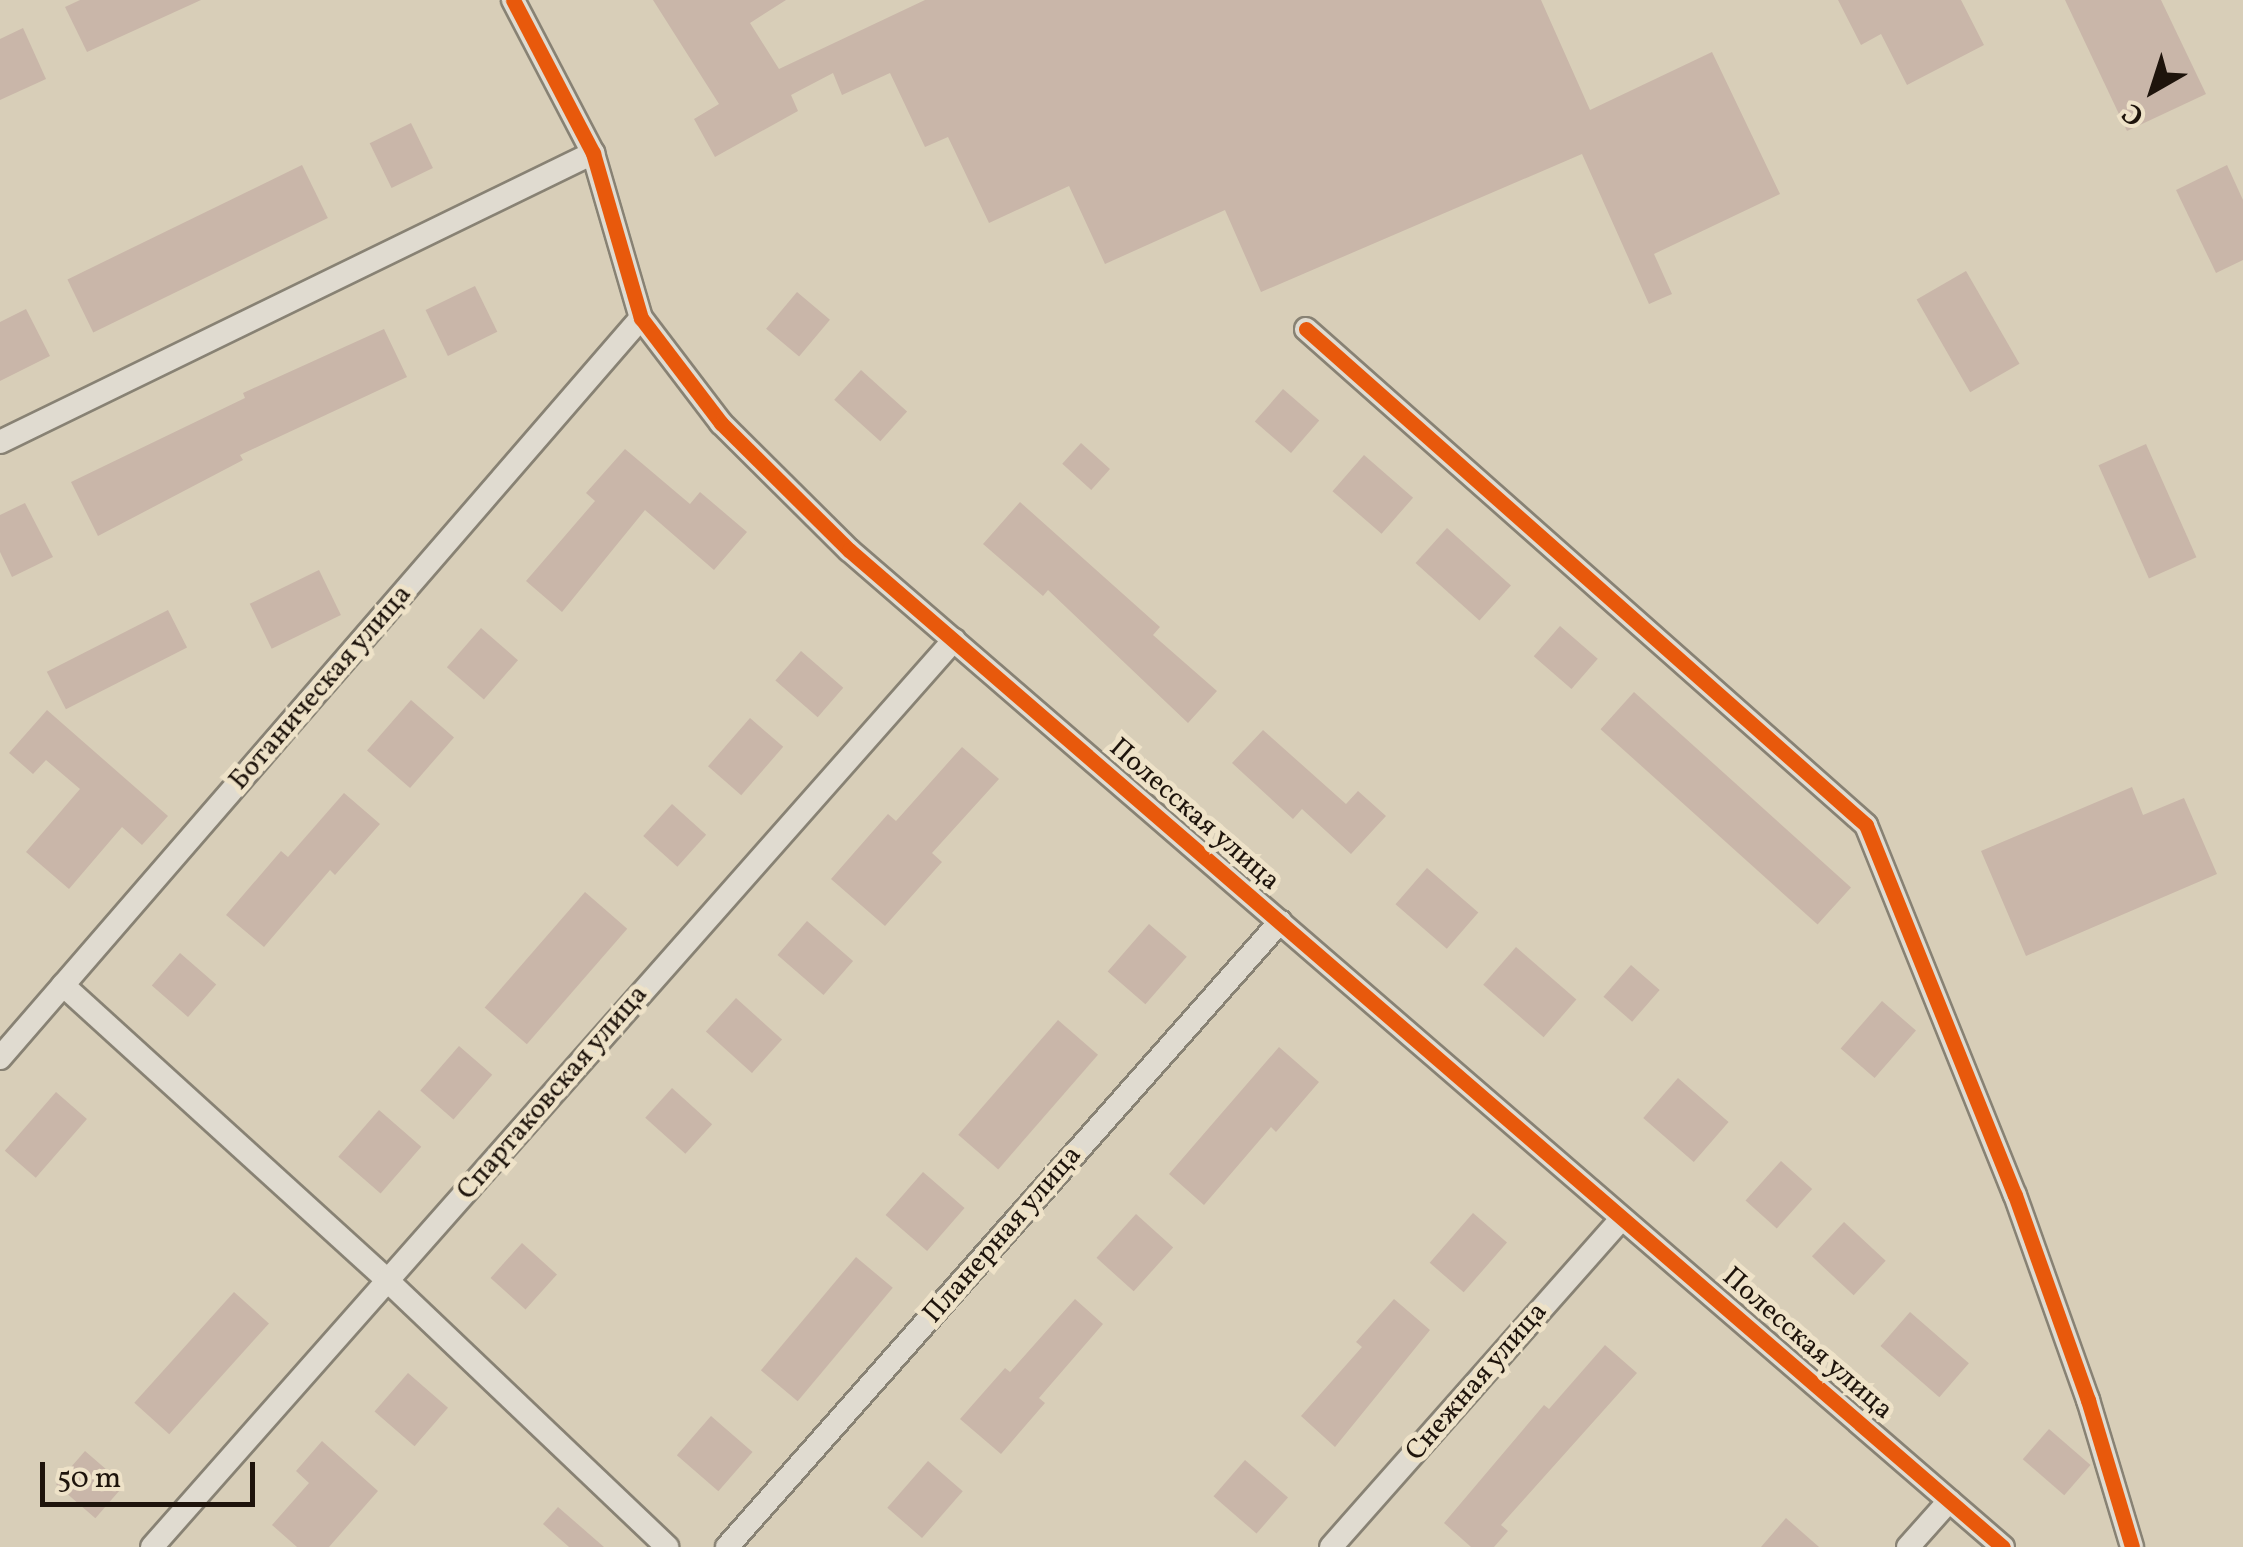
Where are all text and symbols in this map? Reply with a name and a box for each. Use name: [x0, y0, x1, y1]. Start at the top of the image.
north arrow: [2103, 40, 2203, 140]
text: С: [2115, 93, 2153, 135]
street label: Ботаническая улица: [222, 578, 420, 798]
street label: Полесская улица: [1101, 731, 1287, 899]
street label: Спартаковская улица: [450, 978, 656, 1208]
street label: Планерная улица: [916, 1139, 1090, 1331]
street label: Полесская улица: [1714, 1260, 1900, 1428]
street label: Снежная улица: [1399, 1296, 1555, 1468]
scale bar: [45, 1442, 260, 1504]
text: 50 m: [57, 1458, 121, 1500]

